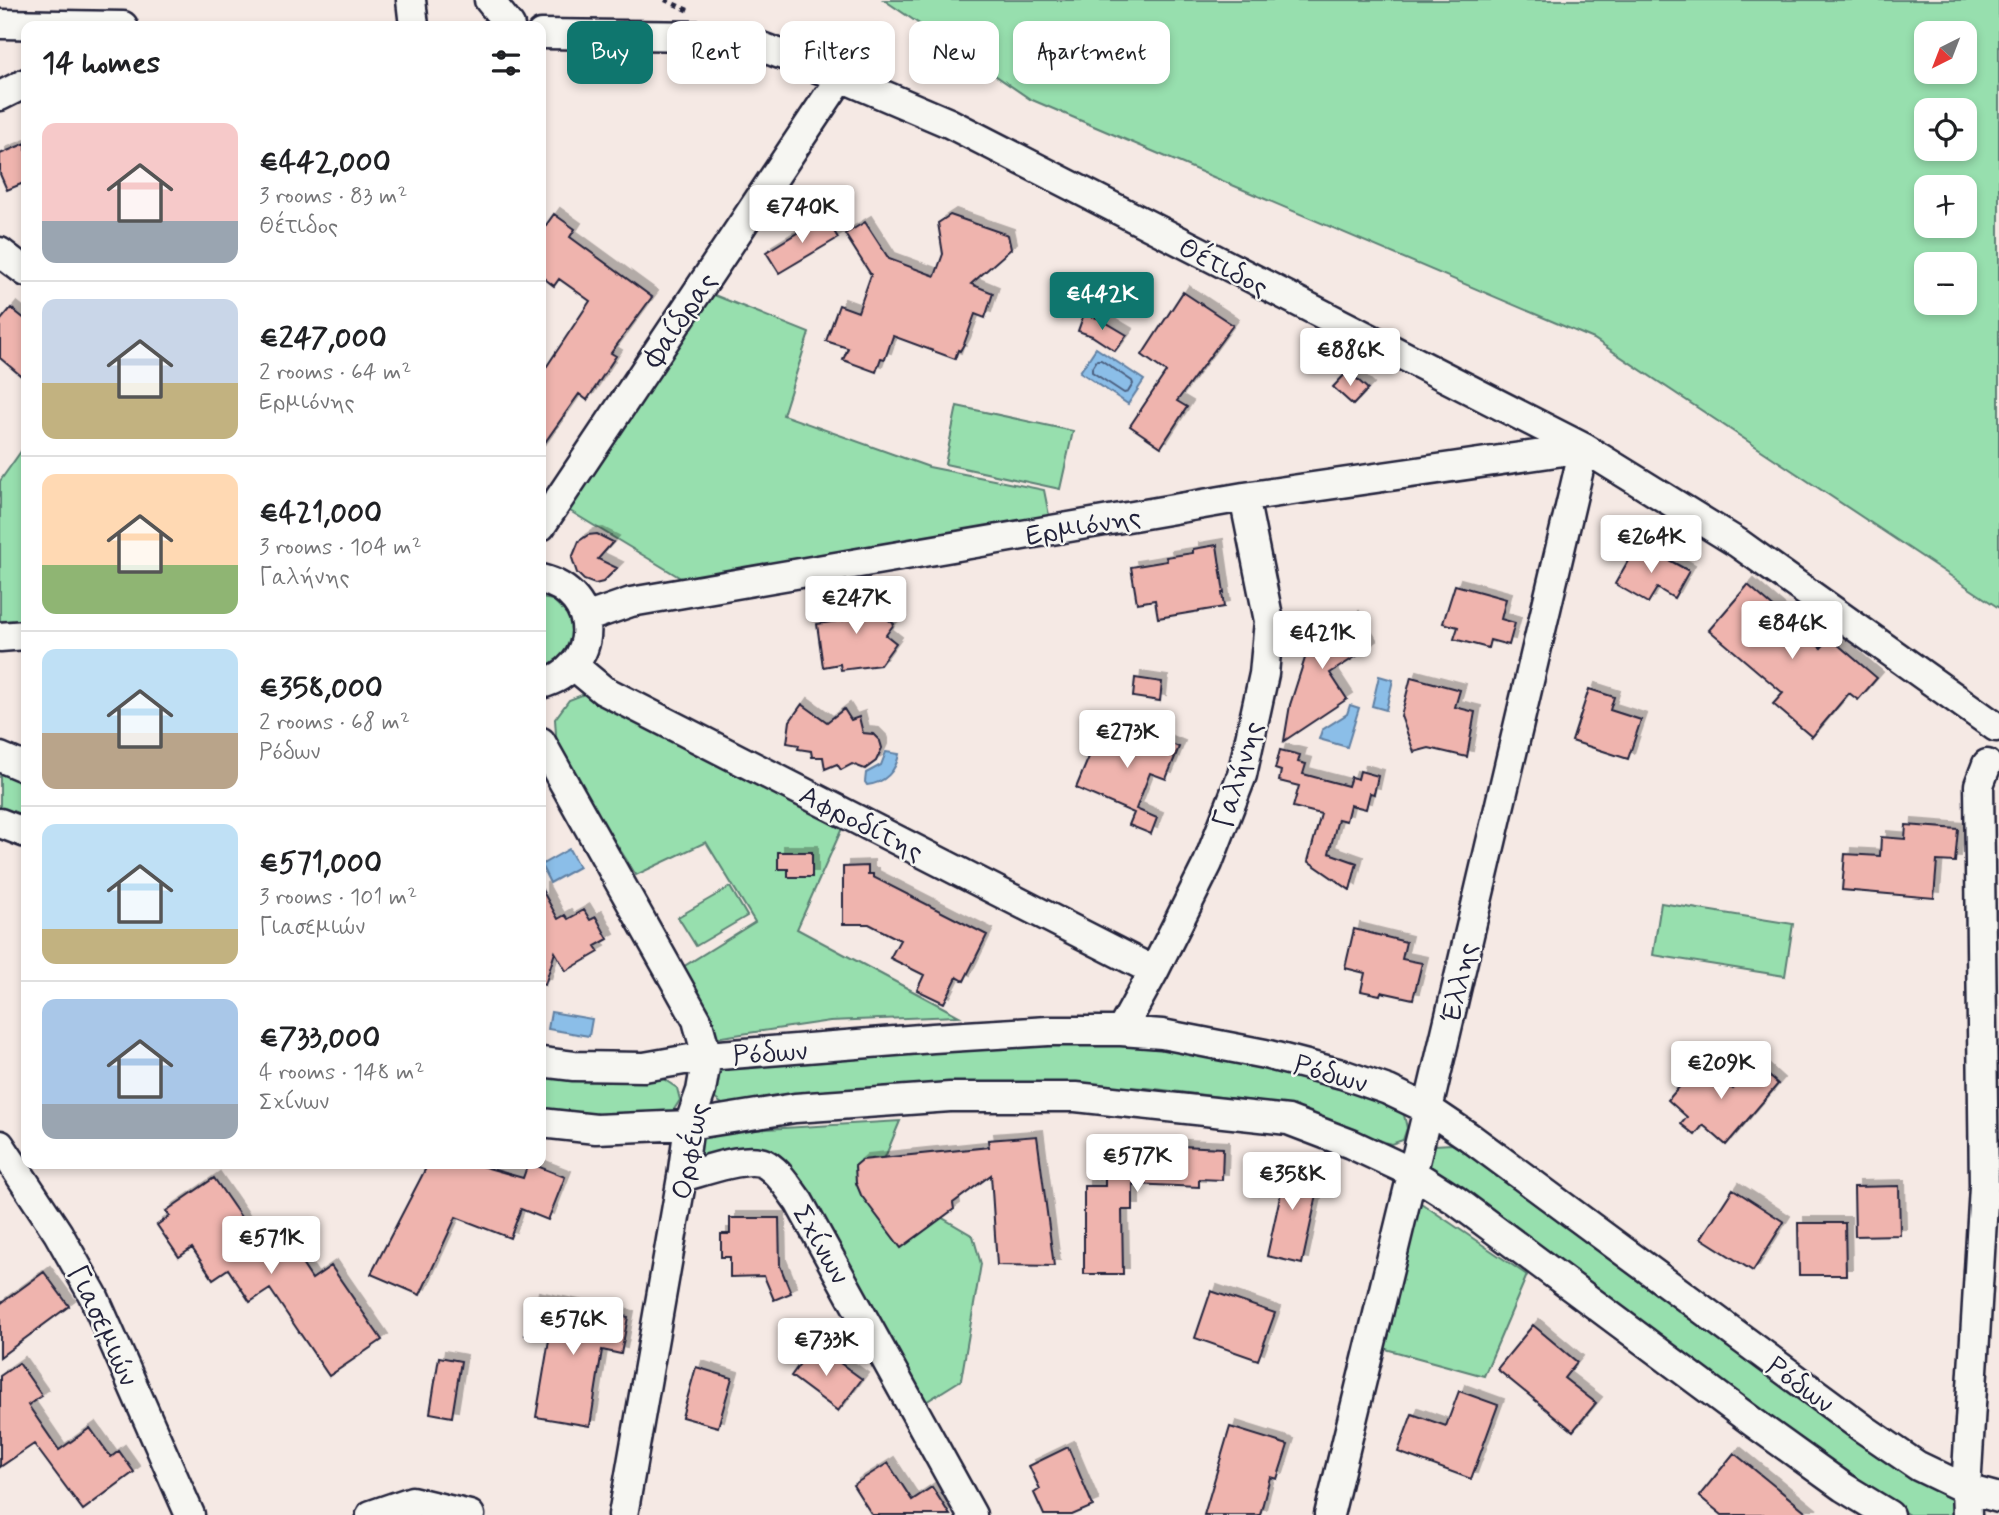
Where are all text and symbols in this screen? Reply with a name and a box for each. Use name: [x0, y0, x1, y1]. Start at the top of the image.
chip: Buy: [567, 21, 653, 84]
chip: Rent: [667, 21, 766, 84]
chip: Filters: [780, 21, 895, 84]
chip: New: [909, 21, 999, 84]
chip: Apartment: [1013, 21, 1170, 84]
north arrow: [1914, 21, 1978, 84]
map controls: [1914, 21, 1977, 315]
text: 14 homes: [42, 44, 160, 83]
icon: filters: [487, 44, 525, 82]
button: locate: [1914, 98, 1977, 161]
text: €442,000: [259, 143, 391, 182]
icon: home: [98, 151, 182, 235]
button: +: [1914, 175, 1977, 238]
text: 3 rooms · 83 m²: [259, 182, 407, 212]
pin: €740K: [753, 186, 851, 245]
text: €740K: [765, 193, 839, 223]
text: Θέτιδος: [259, 212, 338, 242]
street label: Θέτιδος: [1172, 230, 1274, 307]
button: −: [1914, 252, 1977, 315]
street label: Φαίδρας: [635, 266, 726, 376]
pin: €442K: [1053, 272, 1151, 332]
text: €442K: [1066, 280, 1138, 310]
text: €247,000: [259, 319, 387, 358]
icon: home: [98, 327, 182, 411]
pin: €886K: [1301, 328, 1399, 388]
text: €886K: [1316, 336, 1384, 366]
text: 2 rooms · 64 m²: [259, 358, 411, 388]
text: Ερμιόνης: [259, 388, 355, 418]
text: €421,000: [259, 494, 382, 533]
street label: Ερμιόνης: [1023, 499, 1144, 556]
icon: home: [98, 502, 182, 586]
pin: €264K: [1602, 516, 1700, 575]
text: €264K: [1617, 523, 1685, 553]
text: 3 rooms · 104 m²: [259, 533, 422, 563]
text: Γαλήνης: [259, 563, 350, 593]
pin: €247K: [807, 576, 905, 636]
text: €247K: [821, 584, 891, 614]
pin: €846K: [1743, 602, 1841, 661]
text: €846K: [1757, 609, 1827, 639]
pin: €421K: [1273, 612, 1371, 671]
text: €421K: [1289, 619, 1355, 649]
text: €358,000: [259, 669, 383, 708]
icon: home: [98, 677, 182, 761]
text: 2 rooms · 68 m²: [259, 708, 410, 738]
pin: €273K: [1078, 710, 1176, 770]
street label: Γαλήνης: [1206, 717, 1273, 833]
text: €273K: [1095, 718, 1159, 748]
text: Ρόδων: [259, 738, 320, 768]
street label: Αφροδίτης: [793, 777, 929, 871]
text: €571,000: [259, 844, 382, 883]
icon: home: [98, 852, 182, 936]
text: 3 rooms · 101 m²: [259, 883, 417, 913]
text: Γιασεμιών: [259, 913, 365, 943]
street label: Έλλης: [1433, 939, 1488, 1026]
text: €733,000: [259, 1019, 380, 1058]
icon: home: [98, 1027, 182, 1111]
street label: Ρόδων: [732, 1033, 809, 1076]
pin: €209K: [1672, 1042, 1770, 1101]
street label: Ρόδων: [1289, 1047, 1371, 1103]
text: €209K: [1687, 1049, 1755, 1079]
text: 4 rooms · 148 m²: [259, 1058, 424, 1088]
text: Σχίνων: [259, 1088, 329, 1118]
street label: Ορφέως: [664, 1100, 719, 1203]
pin: €577K: [1088, 1134, 1186, 1194]
text: €577K: [1102, 1142, 1172, 1172]
pin: €358K: [1243, 1152, 1341, 1212]
text: €358K: [1259, 1160, 1325, 1190]
street label: Σχίνων: [782, 1199, 857, 1291]
pin: €571K: [222, 1216, 320, 1276]
text: €571K: [238, 1224, 304, 1254]
street label: Γιασεμιών: [58, 1260, 146, 1392]
pin: €576K: [524, 1298, 622, 1357]
text: €576K: [539, 1305, 607, 1335]
pin: €733K: [777, 1318, 875, 1378]
text: €733K: [794, 1326, 858, 1356]
street label: Ρόδων: [1758, 1349, 1841, 1423]

